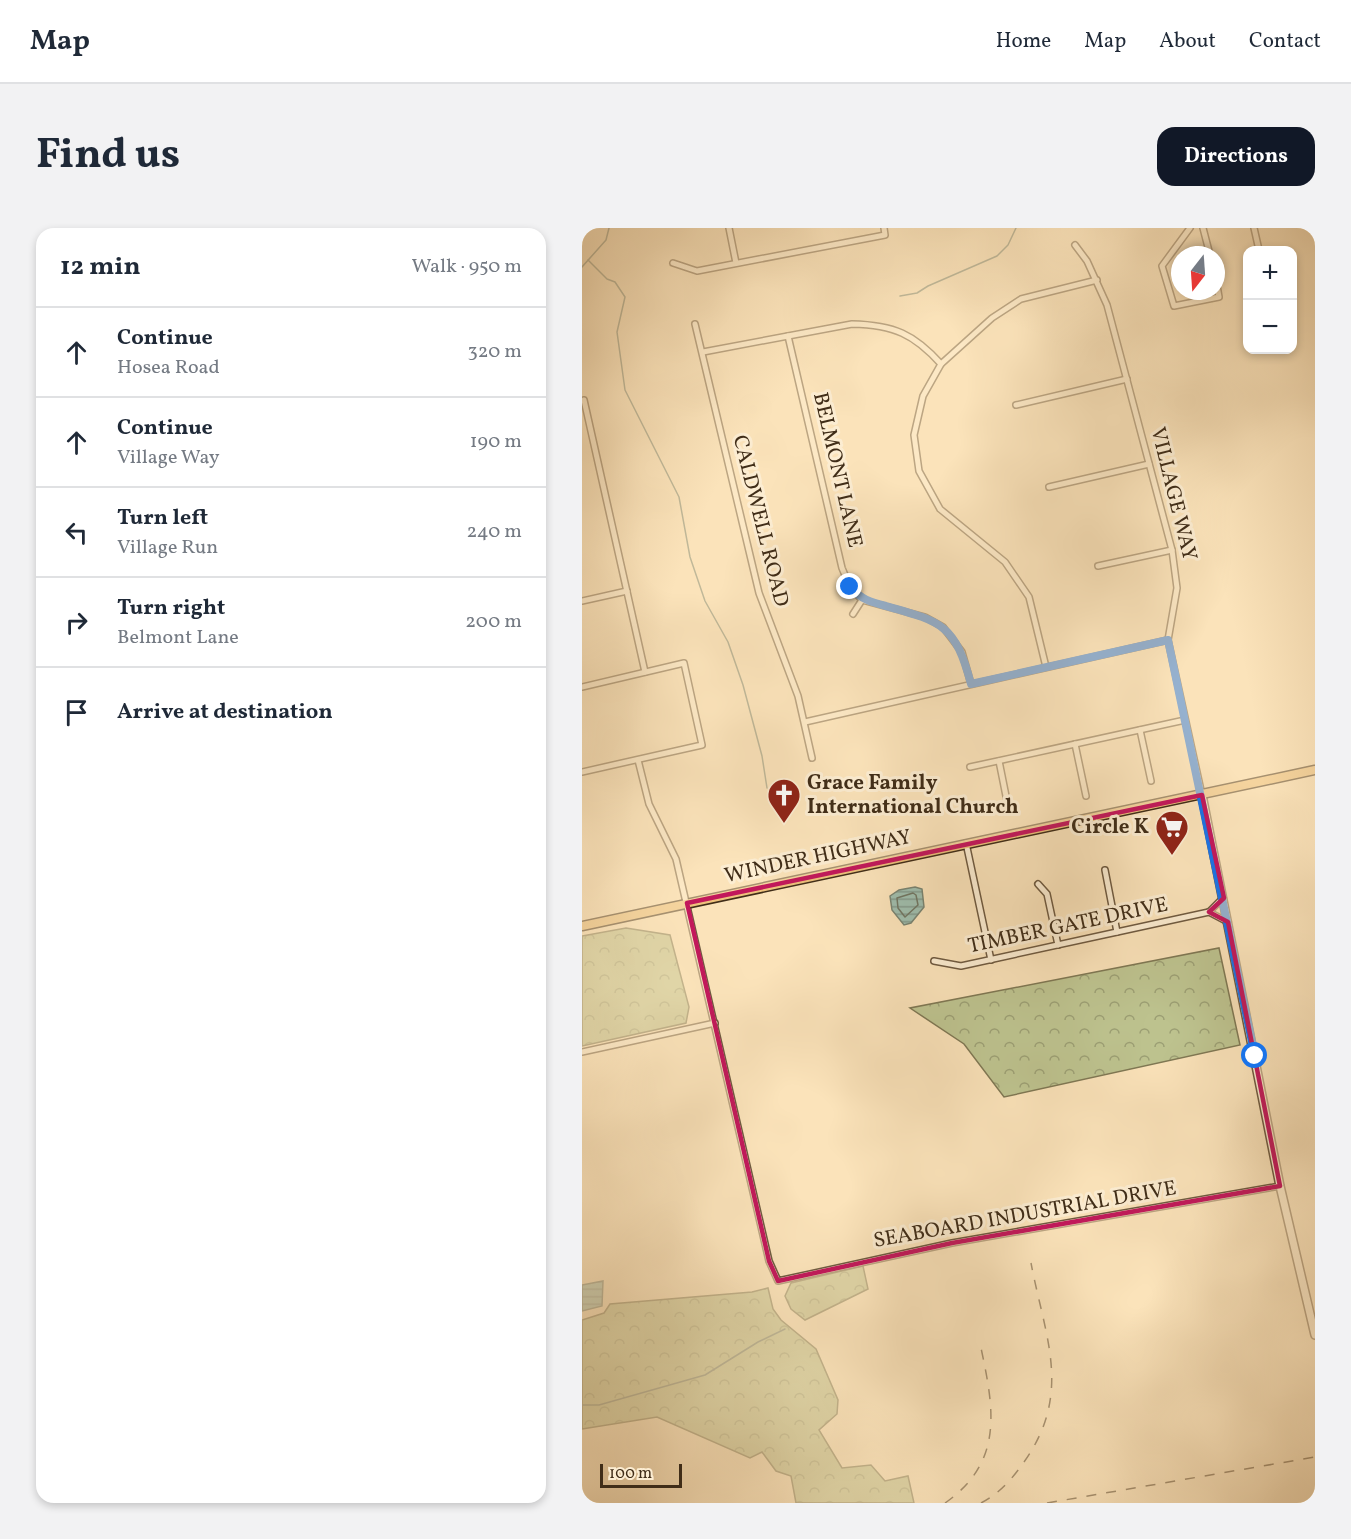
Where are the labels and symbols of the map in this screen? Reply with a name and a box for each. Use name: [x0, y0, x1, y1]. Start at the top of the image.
north arrow: [1171, 246, 1225, 300]
street label: BELMONT LANE: [805, 389, 869, 551]
street label: VILLAGE WAY: [1142, 424, 1204, 564]
street label: CALDWELL ROAD: [725, 432, 795, 610]
route end: [836, 573, 862, 599]
place label: Grace Family International Church: [807, 769, 1019, 822]
church icon: Grace Family International Church: [766, 777, 802, 824]
supermarket icon: Circle K: [1154, 809, 1190, 856]
place label: Circle K: [1071, 813, 1149, 842]
street label: WINDER HIGHWAY: [722, 823, 914, 891]
street label: TIMBER GATE DRIVE: [965, 891, 1171, 961]
route start: [1241, 1042, 1267, 1068]
street label: SEABOARD INDUSTRIAL DRIVE: [871, 1174, 1179, 1256]
scale bar: [600, 1461, 682, 1488]

